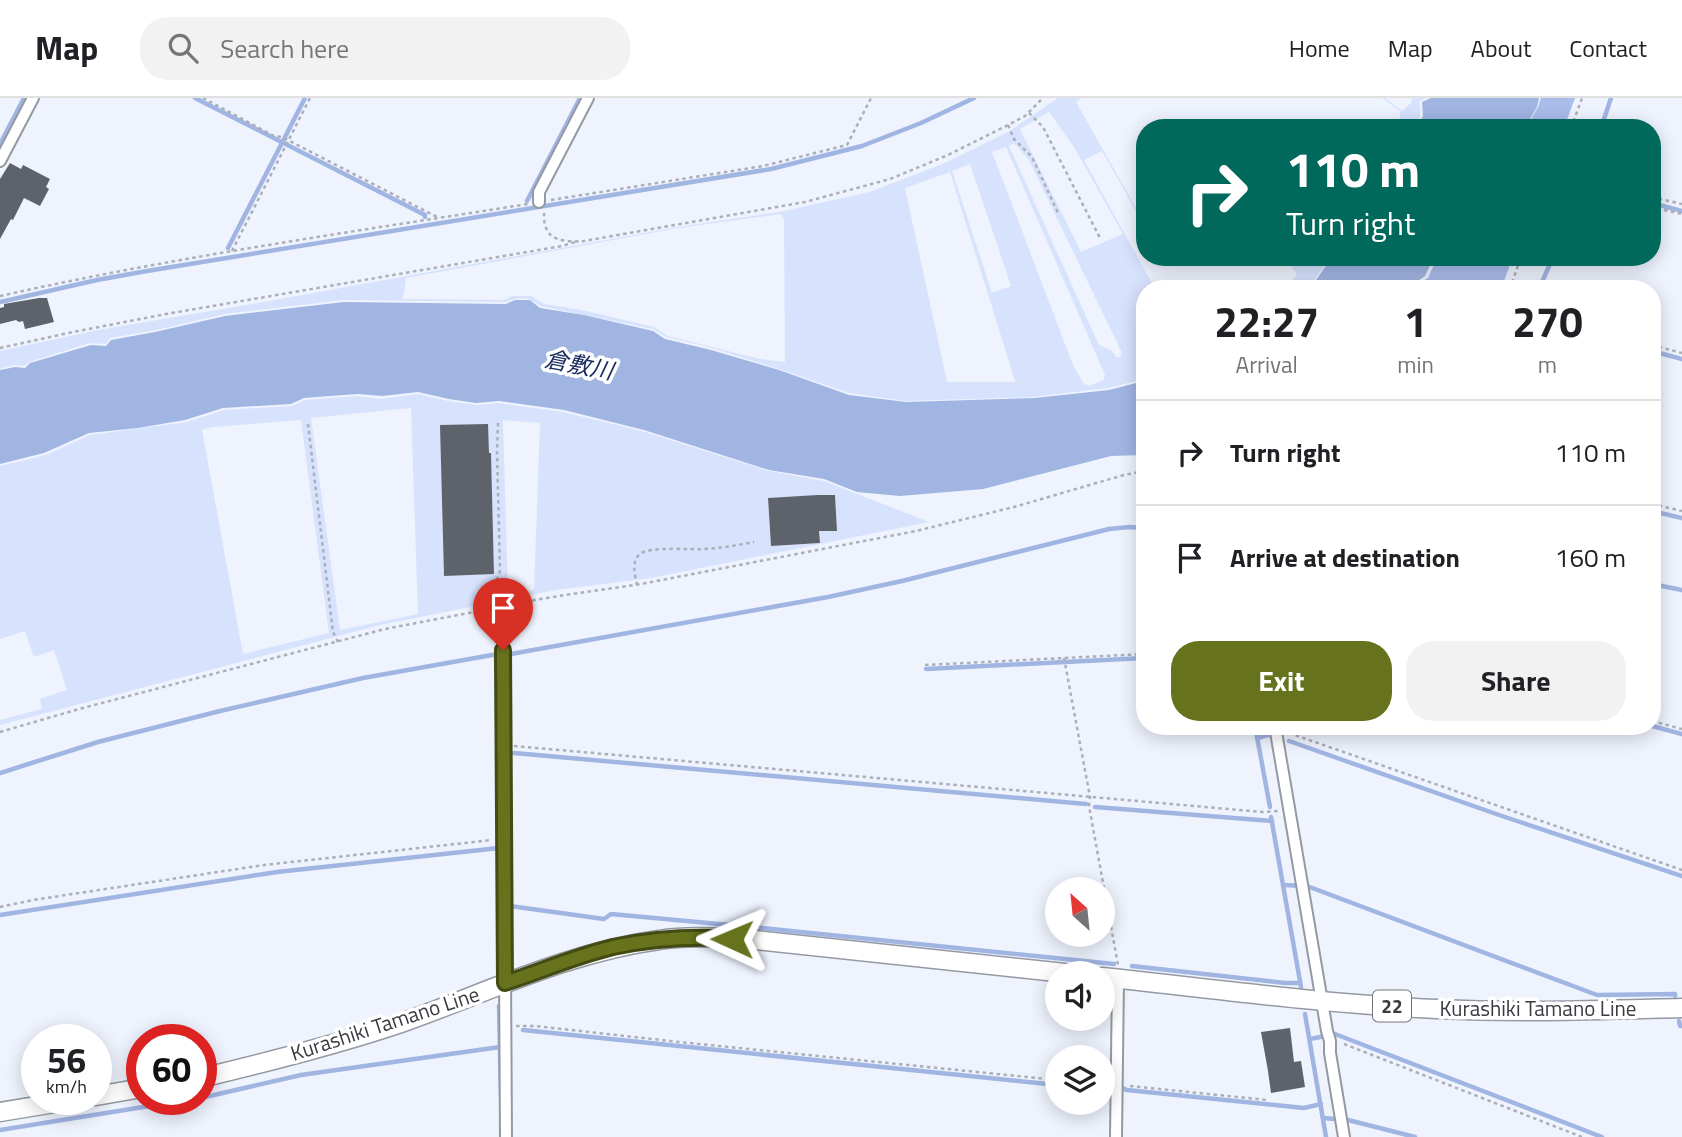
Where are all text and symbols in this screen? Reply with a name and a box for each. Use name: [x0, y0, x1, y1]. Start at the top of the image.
search box: [140, 17, 630, 80]
text: Map: [35, 23, 98, 73]
icon: search: [164, 29, 202, 67]
text: Search here: [220, 29, 349, 68]
text: Home: [1289, 30, 1350, 66]
text: Map: [1388, 30, 1433, 66]
text: About: [1471, 30, 1531, 66]
text: Contact: [1569, 30, 1647, 66]
text: 110 m: [1286, 131, 1420, 206]
icon: right: [1171, 147, 1262, 238]
text: Turn right: [1286, 199, 1415, 247]
text: 22:27: [1214, 289, 1319, 353]
text: 1: [1404, 289, 1427, 353]
text: 270: [1512, 289, 1583, 353]
water label: 倉敷川: [542, 341, 619, 389]
text: Arrival: [1235, 347, 1298, 382]
text: min: [1397, 347, 1434, 382]
text: m: [1538, 347, 1557, 382]
text: Turn right: [1230, 433, 1341, 472]
text: 110 m: [1555, 433, 1626, 472]
icon: right: [1171, 434, 1209, 472]
text: Arrive at destination: [1230, 538, 1460, 577]
text: 160 m: [1555, 538, 1626, 577]
icon: arrive: [1171, 539, 1209, 577]
pin: [473, 578, 533, 650]
icon: arrive: [484, 589, 522, 627]
button: Exit: [1171, 641, 1392, 721]
button: Share: [1406, 641, 1626, 721]
north arrow: [1045, 877, 1115, 947]
map controls: [1045, 877, 1115, 1115]
position arrow: [695, 902, 769, 976]
button: sound: [1045, 961, 1115, 1031]
street label: Kurashiki Tamano Line: [286, 977, 483, 1069]
road number: 22: [1373, 991, 1411, 1022]
street label: Kurashiki Tamano Line: [1440, 992, 1636, 1024]
speed limit sign: 60: [126, 1024, 217, 1115]
text: 56: [47, 1033, 86, 1087]
button: layers: [1045, 1045, 1115, 1115]
text: km/h: [46, 1073, 87, 1100]

